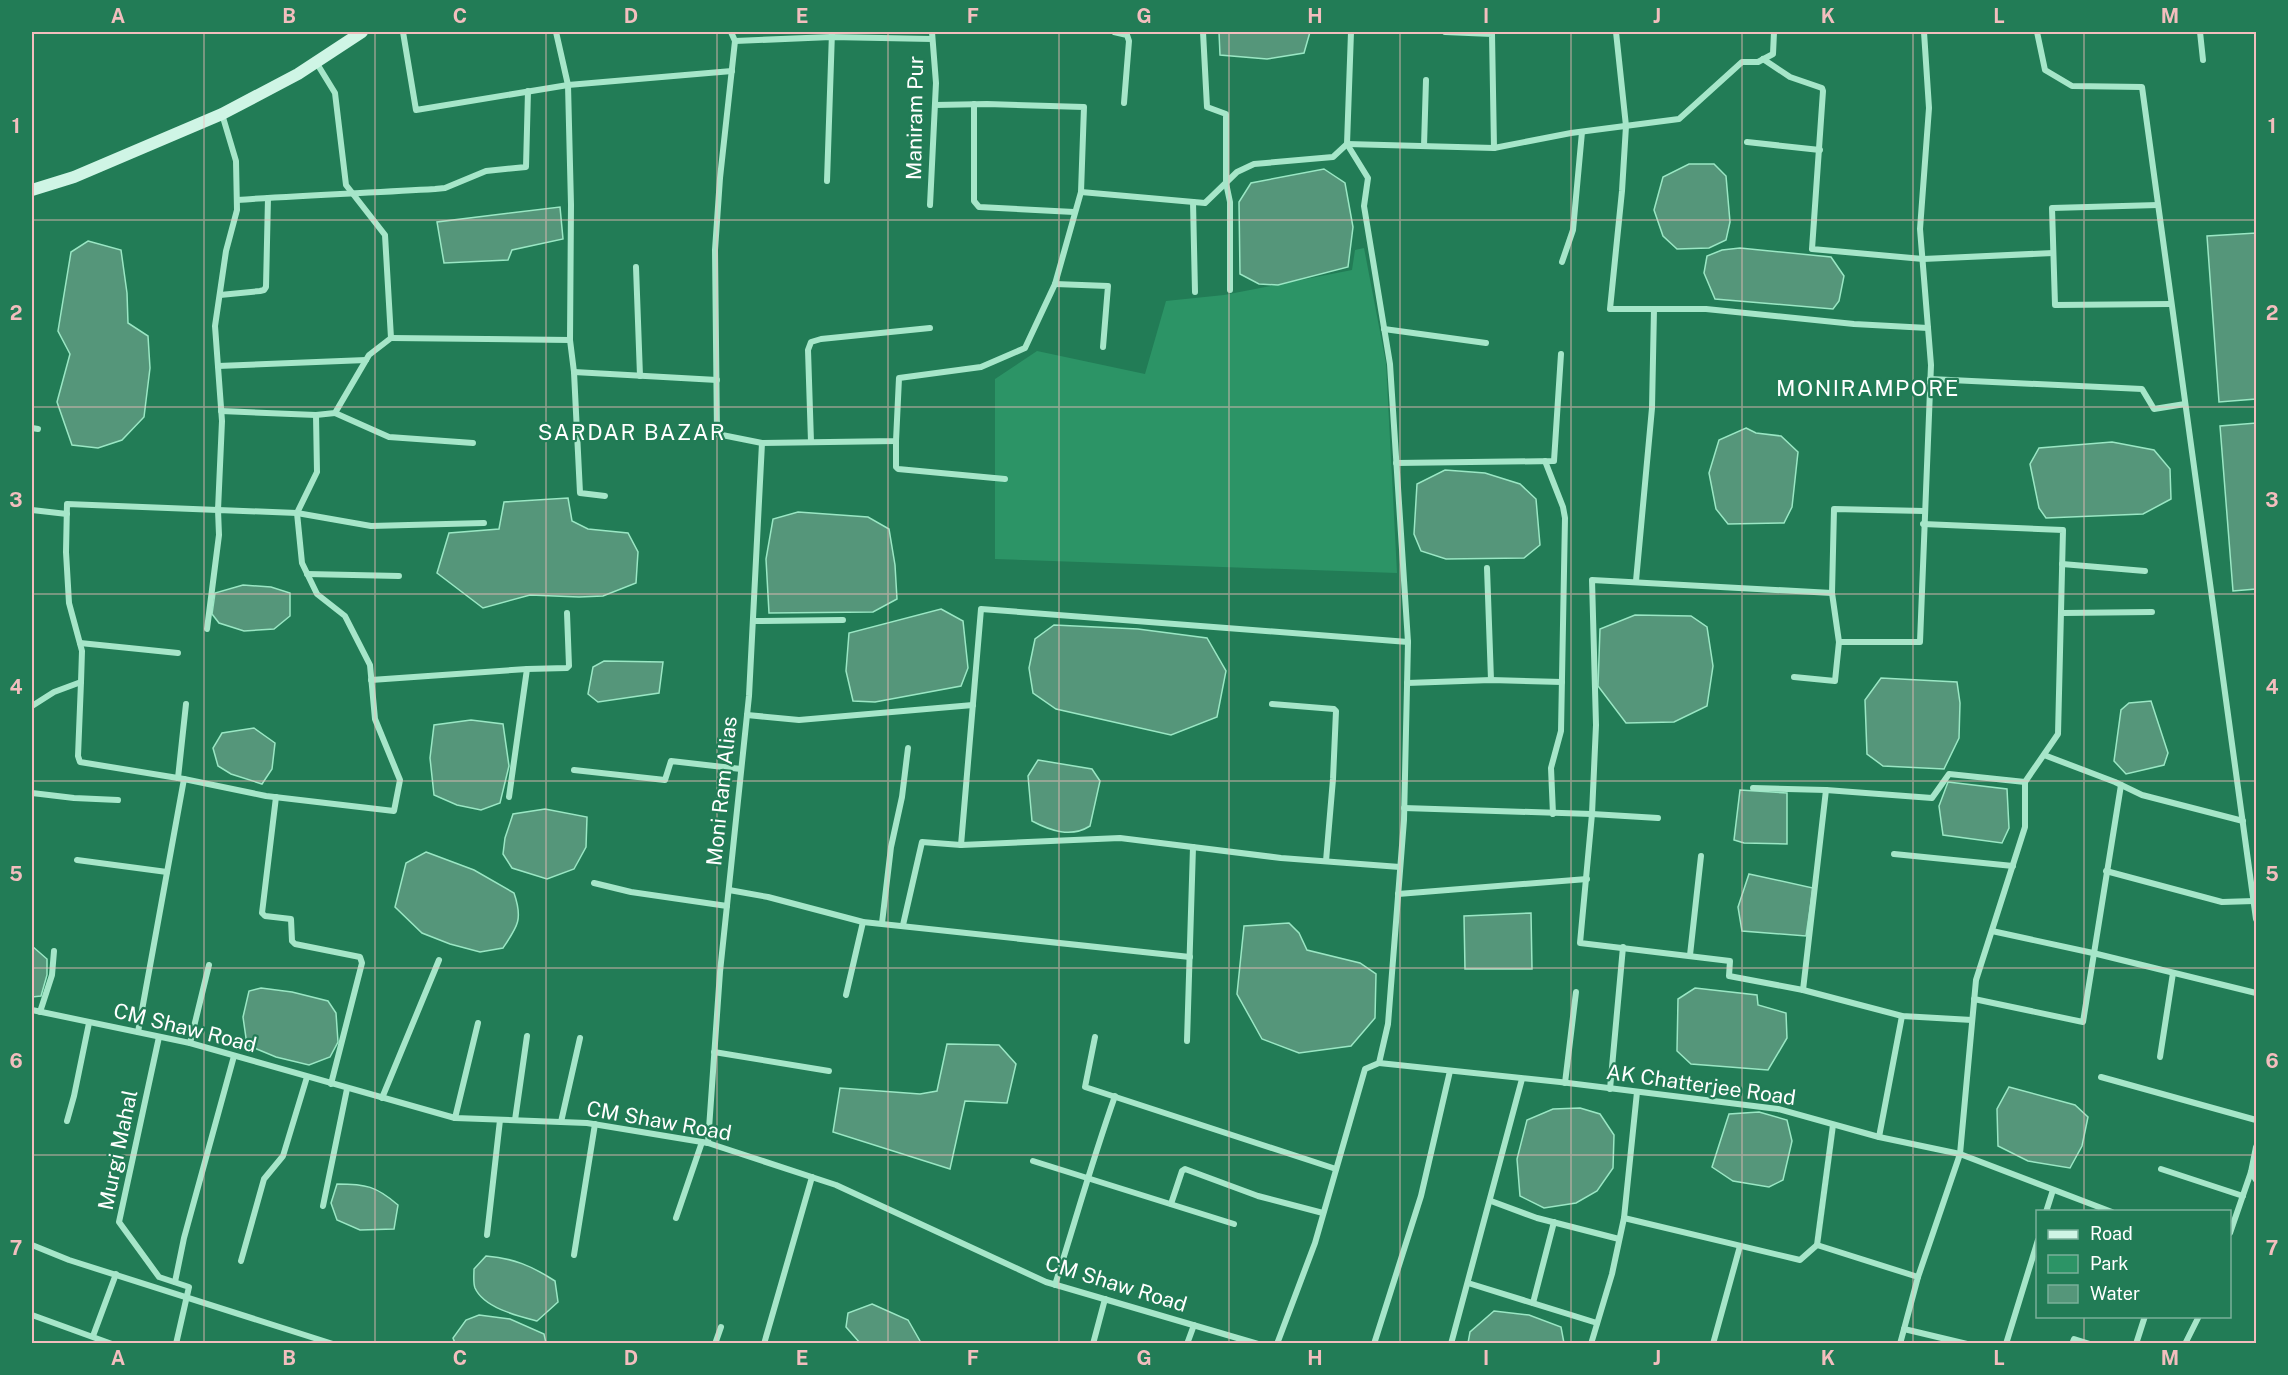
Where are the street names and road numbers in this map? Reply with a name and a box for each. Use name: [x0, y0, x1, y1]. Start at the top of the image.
street label: Maniram Pur: [901, 56, 928, 180]
street label: Moni Ram Alias: [701, 715, 742, 867]
street label: CM Shaw Road: [111, 998, 259, 1057]
street label: AK Chatterjee Road: [1605, 1059, 1797, 1110]
street label: Murgi Mahal: [93, 1087, 142, 1212]
street label: CM Shaw Road: [585, 1095, 733, 1146]
street label: CM Shaw Road: [1042, 1250, 1190, 1317]

